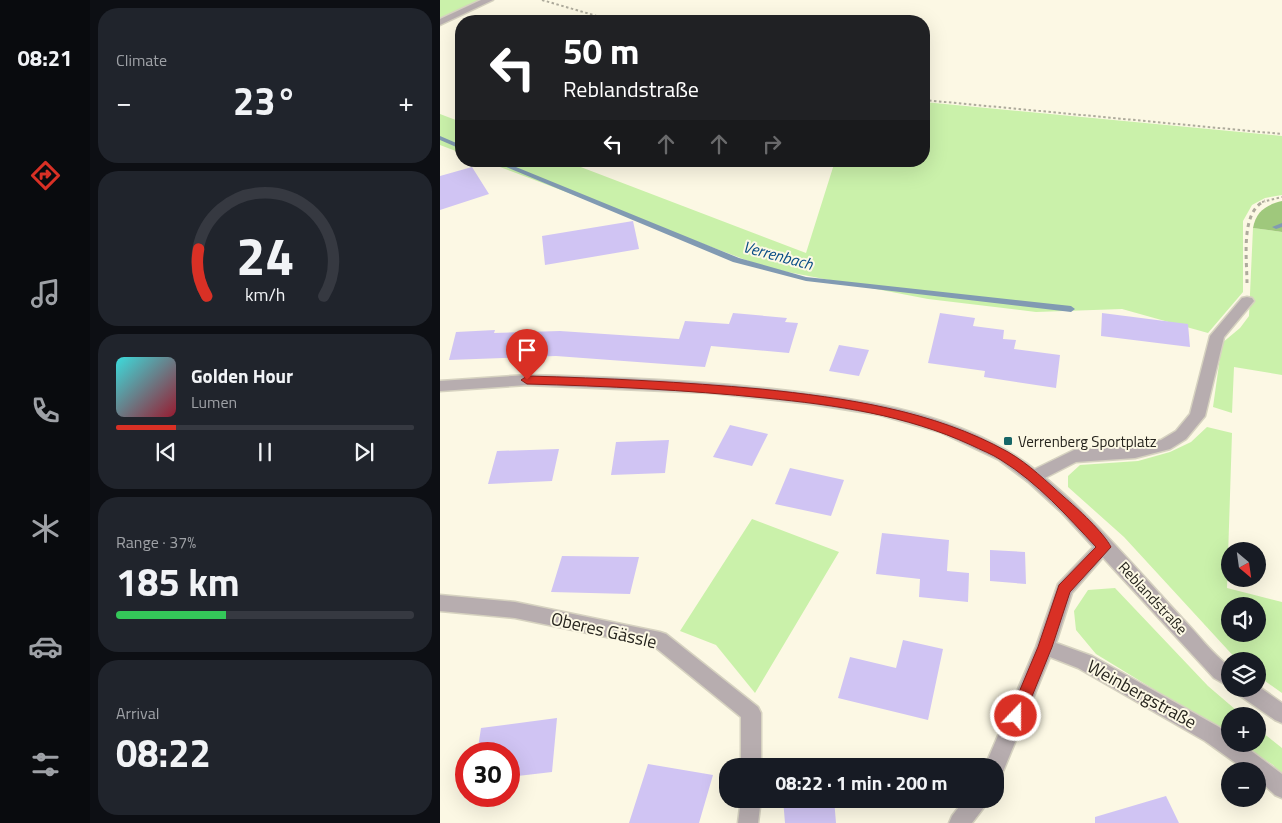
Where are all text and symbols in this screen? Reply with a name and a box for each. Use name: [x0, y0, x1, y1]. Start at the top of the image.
text: 50 m: [563, 24, 639, 78]
icon: left: [480, 35, 545, 100]
text: 08:21: [18, 41, 72, 75]
text: Climate: [116, 48, 167, 72]
text: 23°: [233, 72, 297, 130]
text: Reblandstraße: [563, 72, 699, 106]
text: −: [116, 80, 132, 123]
text: +: [398, 80, 414, 123]
icon: left: [599, 130, 627, 158]
icon: ahead: [652, 130, 680, 158]
icon: ahead: [705, 130, 733, 158]
icon: right: [758, 130, 786, 158]
icon: directions: [28, 158, 63, 193]
text: 24: [236, 216, 294, 295]
water label: Verrenbach: [740, 234, 817, 276]
icon: music: [28, 276, 63, 311]
text: km/h: [245, 281, 285, 308]
pin: [506, 329, 548, 380]
icon: arrive: [513, 336, 541, 364]
text: Golden Hour: [191, 361, 293, 390]
text: Lumen: [191, 390, 237, 414]
icon: phone: [28, 393, 63, 428]
place label: Verrenberg Sportplatz: [1018, 430, 1157, 453]
marker: Verrenberg Sportplatz: [1002, 435, 1014, 447]
icon: previous: [152, 438, 180, 466]
icon: pause: [251, 438, 279, 466]
icon: next: [350, 438, 378, 466]
icon: climate: [28, 511, 63, 546]
text: Range · 37%: [116, 530, 196, 554]
north arrow: [1221, 542, 1266, 588]
map controls: [1221, 542, 1266, 807]
text: 185 km: [116, 553, 240, 611]
street label: Reblandstraße: [1113, 556, 1193, 640]
button: sound: [1221, 597, 1266, 642]
street label: Oberes Gässle: [548, 605, 660, 655]
icon: car: [28, 629, 63, 664]
button: layers: [1221, 652, 1266, 697]
street label: Weinbergstraße: [1082, 653, 1202, 735]
position arrow: [989, 689, 1041, 741]
text: Arrival: [116, 701, 159, 725]
button: +: [1221, 707, 1266, 752]
text: 08:22: [116, 724, 211, 782]
speed limit sign: 30: [455, 742, 520, 807]
icon: filters: [28, 747, 63, 782]
button: −: [1221, 762, 1266, 807]
text: 08:22 · 1 min · 200 m: [775, 768, 948, 797]

